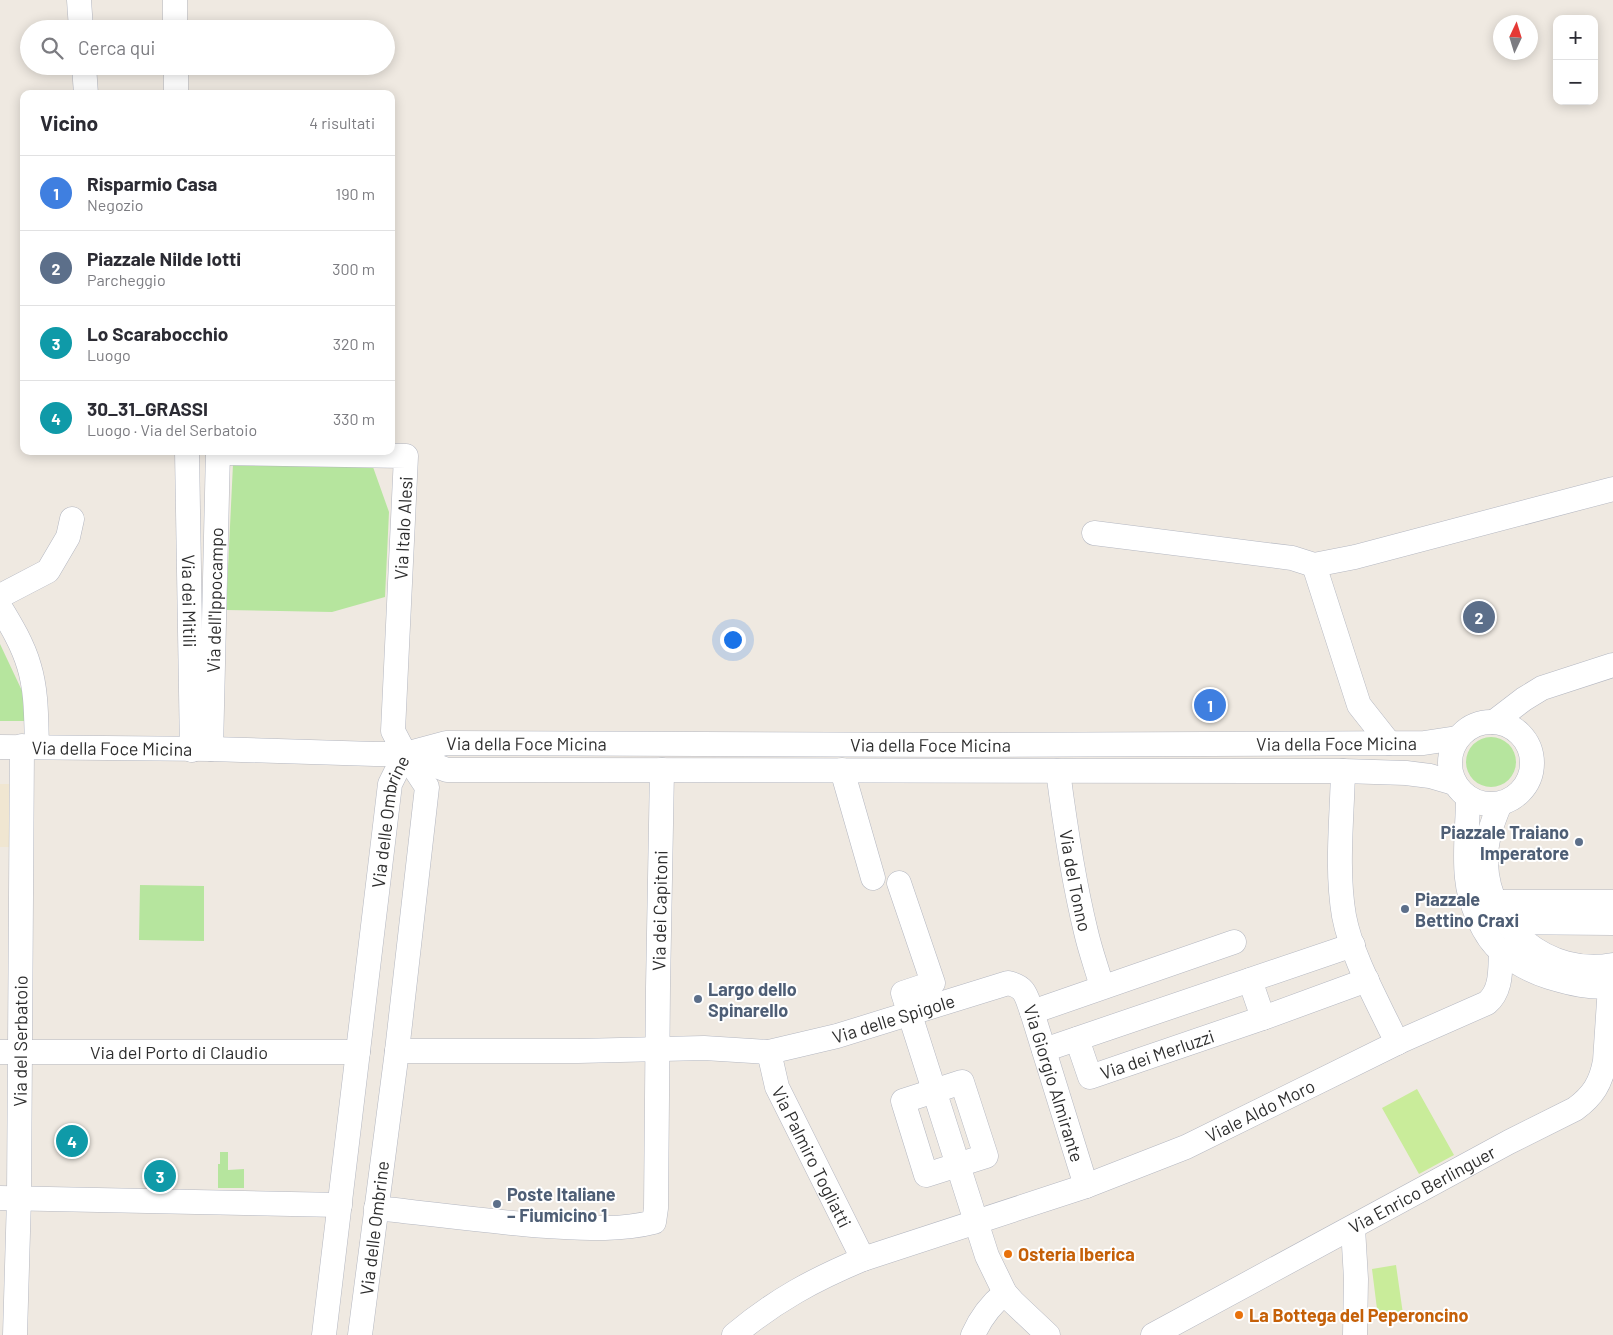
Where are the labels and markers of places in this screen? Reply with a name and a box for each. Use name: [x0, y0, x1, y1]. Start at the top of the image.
pin: 2: [1463, 598, 1495, 636]
pin: 1: [1194, 686, 1226, 724]
place label: Piazzale Traiano Imperatore: [1441, 821, 1569, 864]
marker: Piazzale Traiano Imperatore: [1573, 836, 1585, 848]
place label: Piazzale Bettino Craxi: [1415, 888, 1519, 931]
marker: Piazzale Bettino Craxi: [1399, 903, 1411, 915]
place label: Largo dello Spinarello: [708, 978, 797, 1021]
marker: Largo dello Spinarello: [692, 993, 704, 1005]
pin: 4: [56, 1122, 88, 1160]
pin: 3: [144, 1157, 176, 1195]
place label: Poste Italiane – Fiumicino 1: [507, 1183, 616, 1226]
marker: Poste Italiane – Fiumicino 1: [491, 1198, 503, 1210]
place label: Osteria Iberica: [1018, 1243, 1135, 1265]
marker: Osteria Iberica: [1002, 1248, 1014, 1260]
place label: La Bottega del Peperoncino: [1249, 1304, 1468, 1326]
marker: La Bottega del Peperoncino: [1233, 1309, 1245, 1321]

